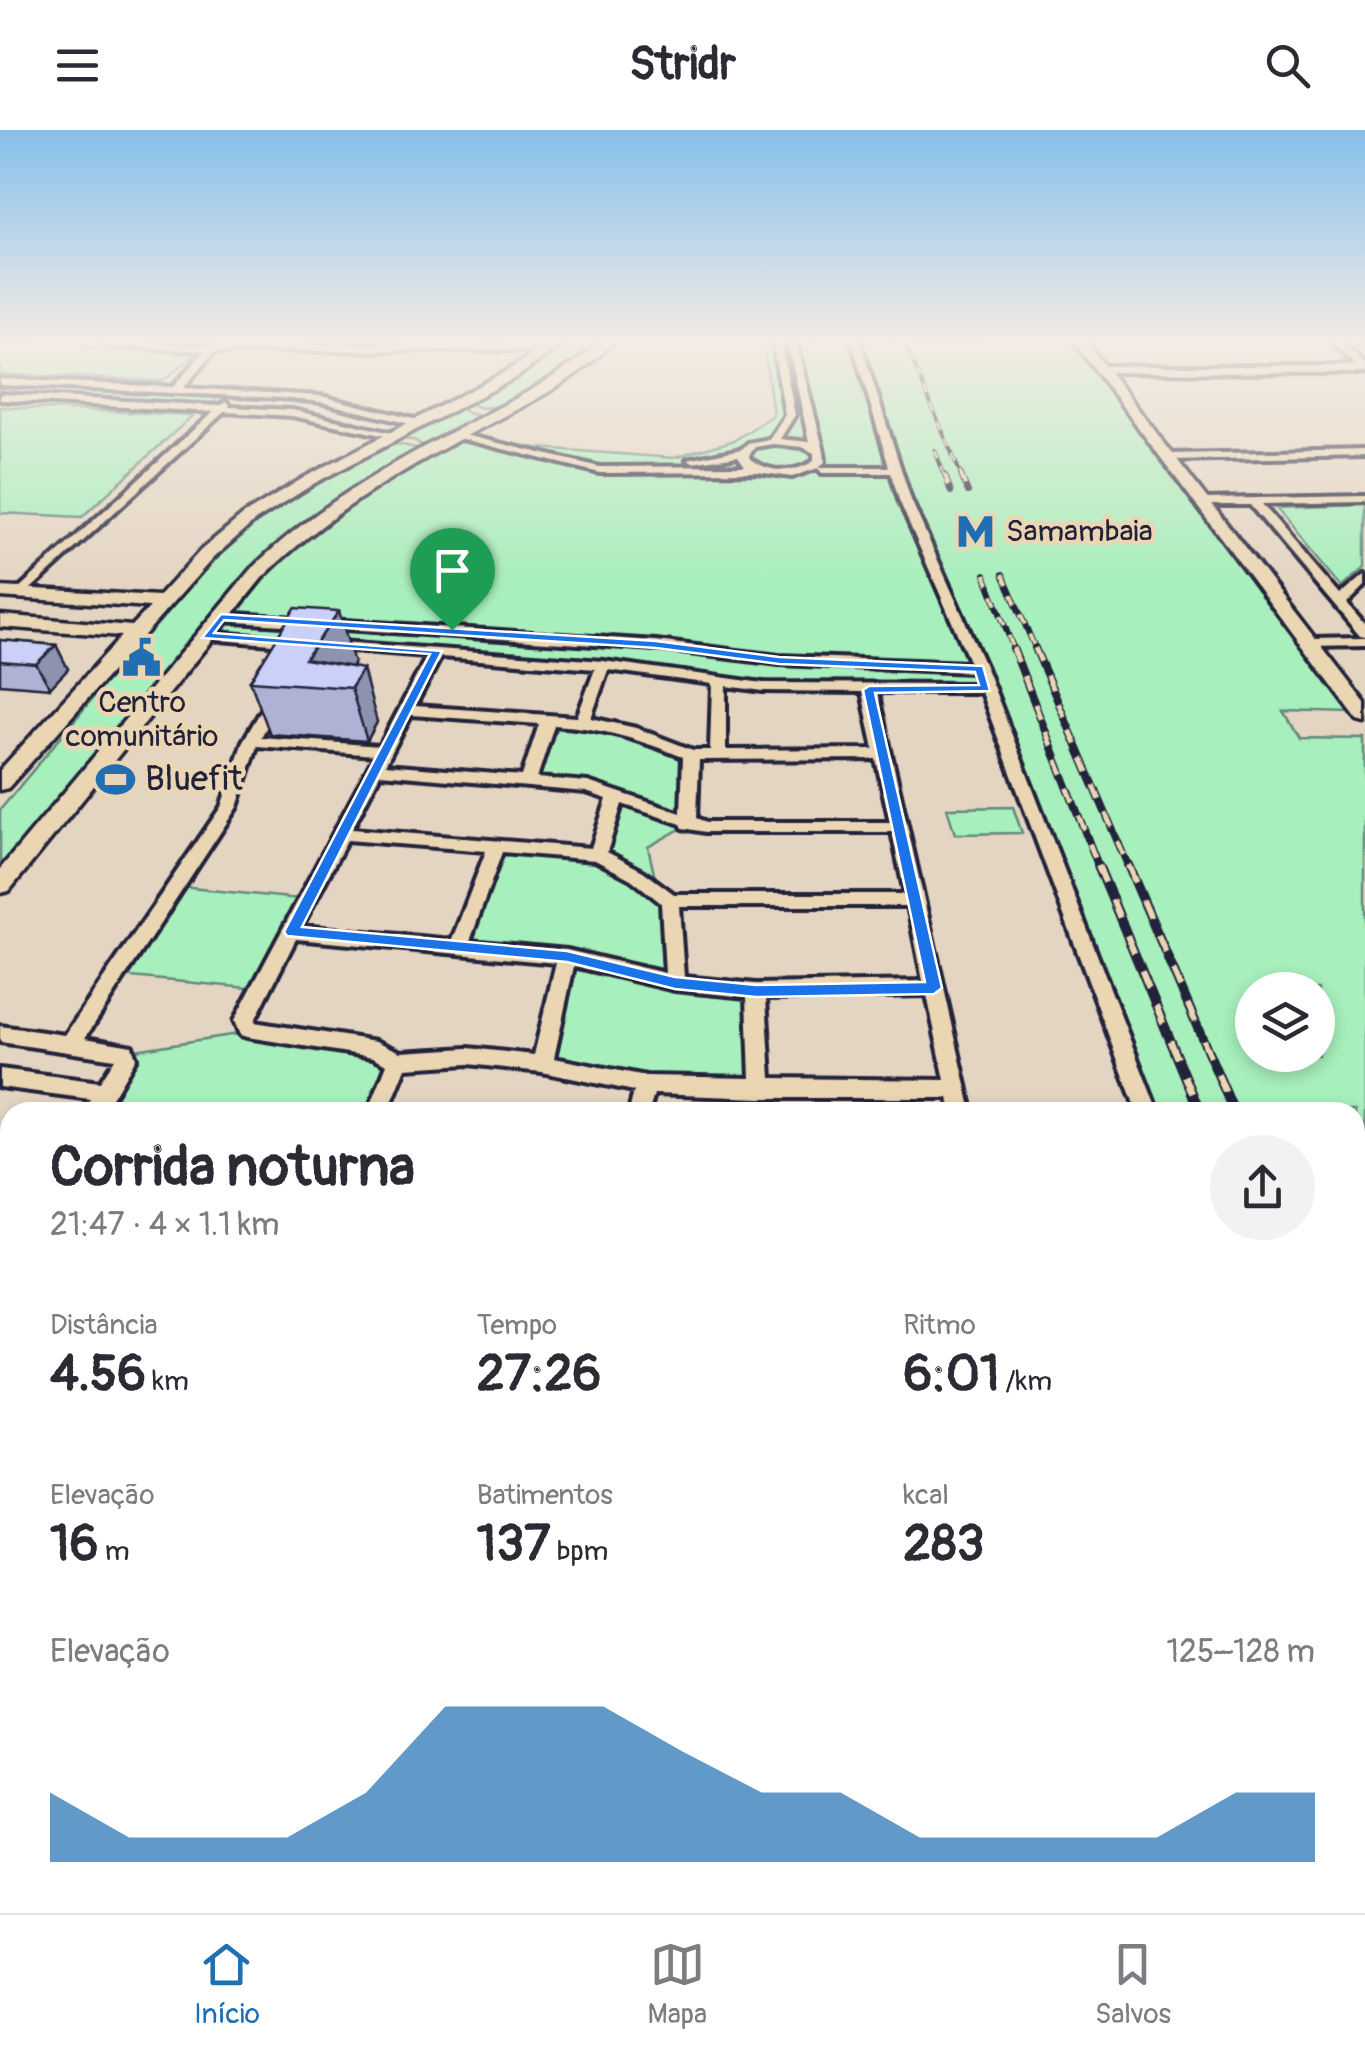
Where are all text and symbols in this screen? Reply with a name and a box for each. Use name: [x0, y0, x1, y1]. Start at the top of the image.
text: Stridr: [629, 37, 736, 93]
icon: menu: [50, 38, 105, 93]
icon: search: [1260, 38, 1315, 93]
metro station icon: Samambaia: [955, 510, 997, 552]
place label: Samambaia: [1006, 513, 1153, 550]
pin: [410, 528, 495, 631]
icon: arrive: [425, 543, 480, 598]
public building icon: Centro comunitário: [121, 637, 163, 679]
place label: Centro comunitário: [66, 684, 218, 755]
place label: Bluefit: [145, 757, 243, 801]
sports icon: Bluefit: [94, 758, 136, 800]
map controls: [1235, 972, 1335, 1072]
button: layers: [1235, 972, 1335, 1072]
text: Corrida noturna: [50, 1133, 415, 1202]
button: share: [1210, 1135, 1315, 1240]
text: 21:47 · 4 × 1.1 km: [50, 1205, 279, 1245]
text: Distância: [50, 1308, 157, 1343]
text: Tempo: [477, 1308, 557, 1343]
text: Ritmo: [903, 1308, 976, 1343]
text: 4.56: [50, 1343, 146, 1406]
text: 27:26: [477, 1343, 601, 1406]
text: 6:01: [903, 1343, 999, 1406]
text: km: [146, 1364, 189, 1399]
text: /km: [999, 1364, 1052, 1399]
text: Elevação: [50, 1478, 155, 1513]
text: Batimentos: [477, 1478, 613, 1513]
text: kcal: [903, 1478, 949, 1513]
text: 16: [50, 1513, 99, 1576]
text: 137: [477, 1513, 551, 1576]
text: 283: [903, 1513, 984, 1576]
text: m: [99, 1534, 130, 1569]
text: bpm: [551, 1534, 608, 1569]
text: Elevação: [50, 1632, 170, 1672]
text: 125–128 m: [1167, 1632, 1315, 1672]
tab: Início: [194, 1937, 260, 2032]
tab: Mapa: [648, 1937, 707, 2032]
tab: Salvos: [1095, 1937, 1171, 2032]

